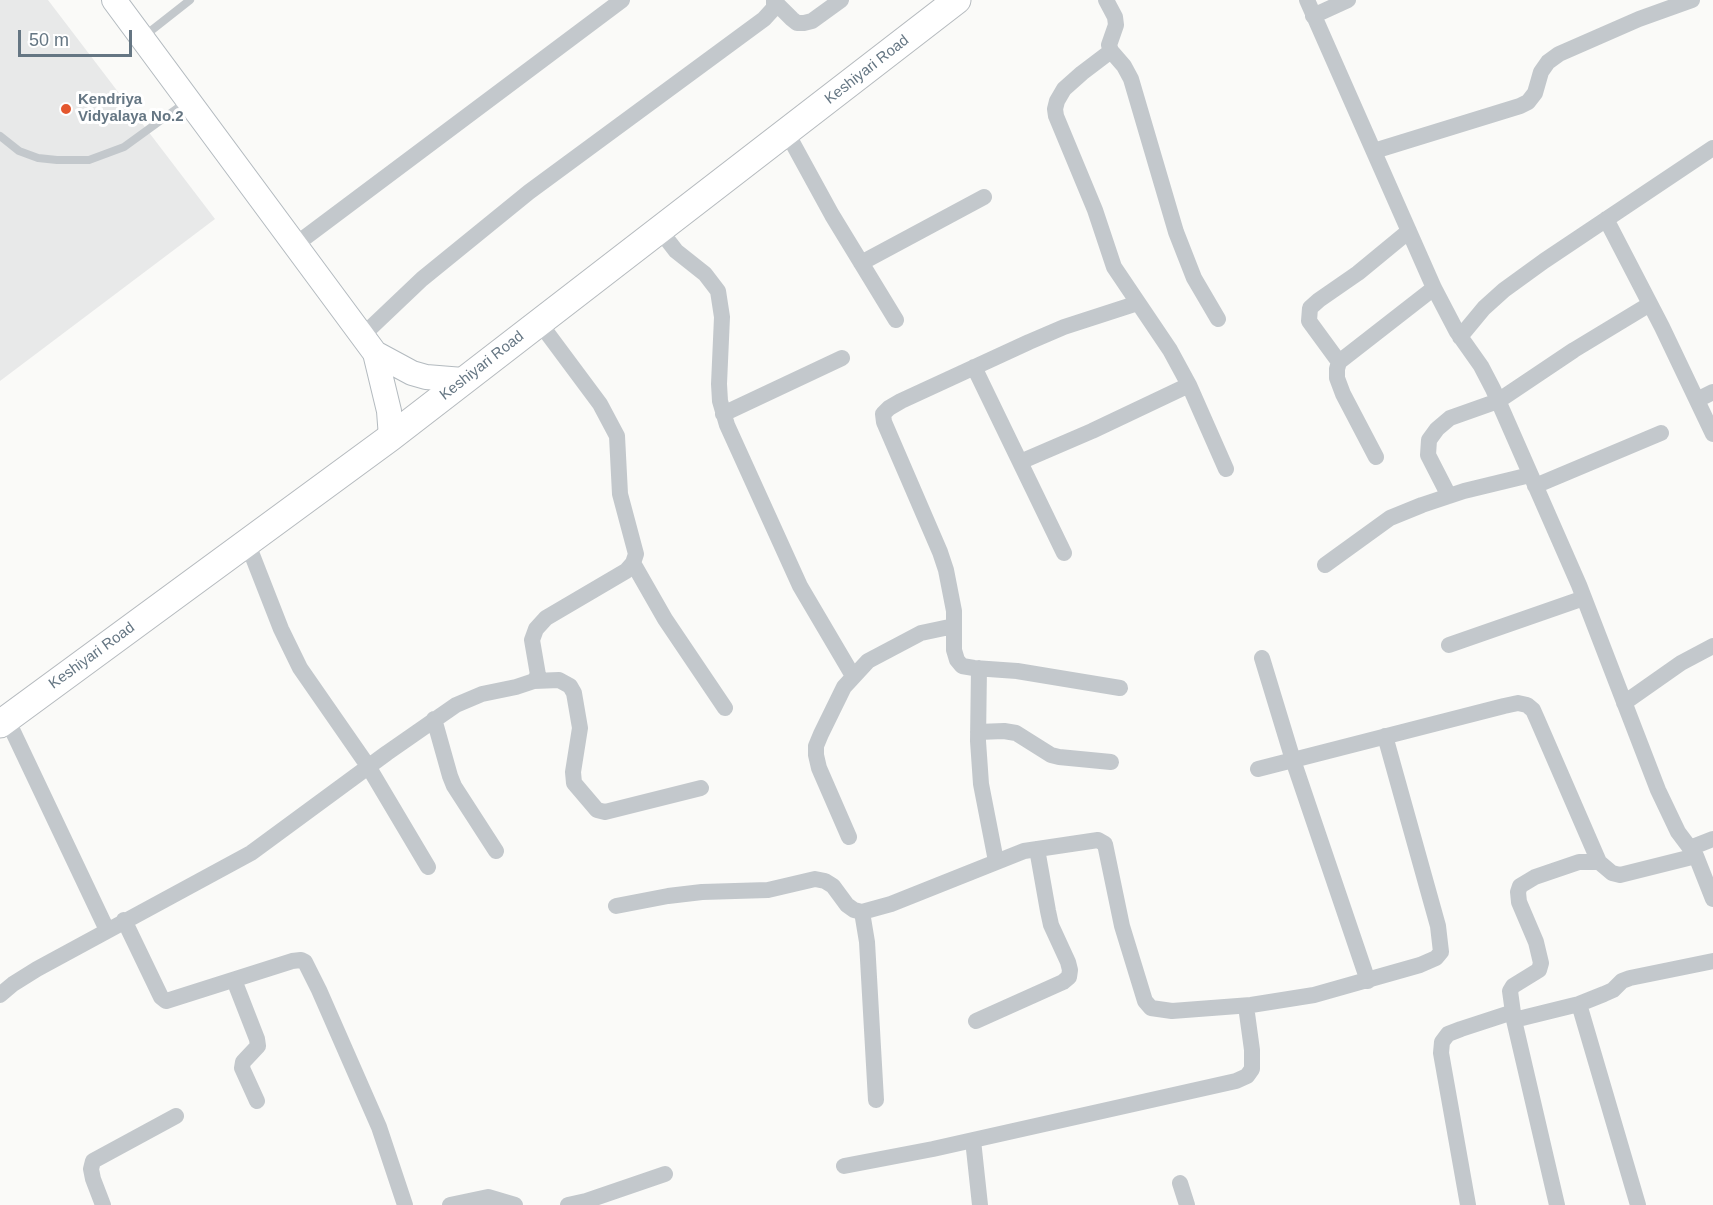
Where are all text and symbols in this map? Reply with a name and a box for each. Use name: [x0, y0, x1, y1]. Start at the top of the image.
scale bar: [21, 18, 135, 56]
text: 50 m: [29, 30, 69, 50]
street label: Keshiyari Road: [821, 32, 913, 108]
place label: Kendriya Vidyalaya No.2: [78, 91, 184, 126]
marker: Kendriya Vidyalaya No.2: [59, 102, 73, 116]
street label: Keshiyari Road: [436, 328, 528, 404]
street label: Keshiyari Road: [46, 619, 138, 693]

